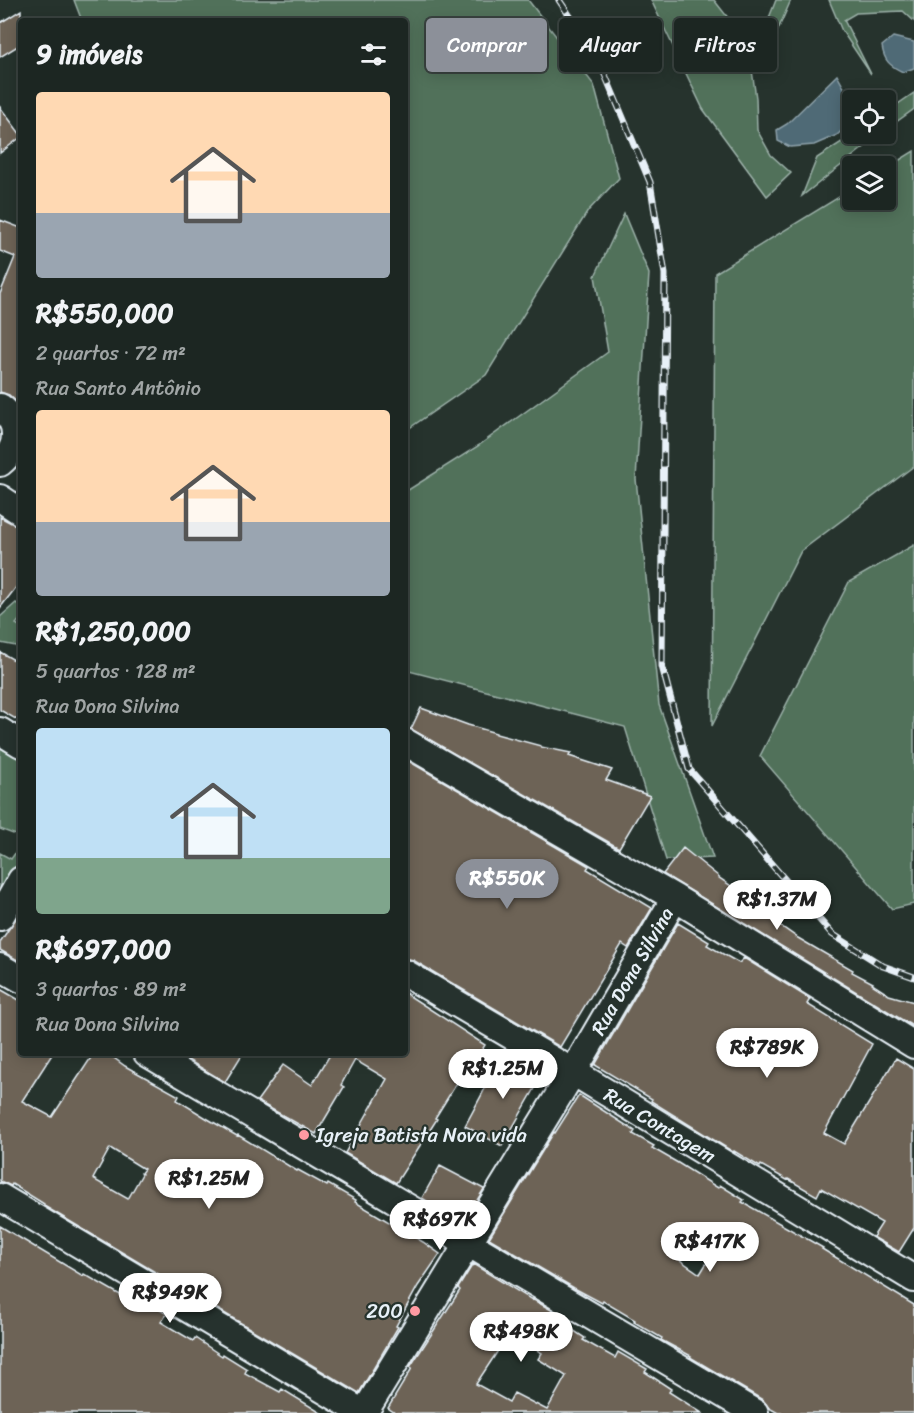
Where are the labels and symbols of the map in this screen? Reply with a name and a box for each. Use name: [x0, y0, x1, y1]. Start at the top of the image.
pin: R$550K: [458, 859, 556, 910]
pin: R$1.37M: [722, 880, 832, 931]
street label: Rua Dona Silvina: [581, 900, 683, 1042]
pin: R$789K: [718, 1028, 816, 1079]
pin: R$1.25M: [448, 1049, 558, 1100]
street label: Rua Contagem: [597, 1078, 723, 1173]
place label: Igreja Batista Nova vida: [315, 1118, 527, 1153]
marker: Igreja Batista Nova vida: [297, 1128, 311, 1142]
pin: R$1.25M: [154, 1159, 264, 1210]
pin: R$697K: [391, 1200, 489, 1251]
pin: R$417K: [661, 1222, 759, 1273]
pin: R$949K: [121, 1273, 219, 1324]
place label: 200: [366, 1294, 403, 1329]
marker: 200: [408, 1304, 422, 1318]
pin: R$498K: [472, 1312, 570, 1363]

